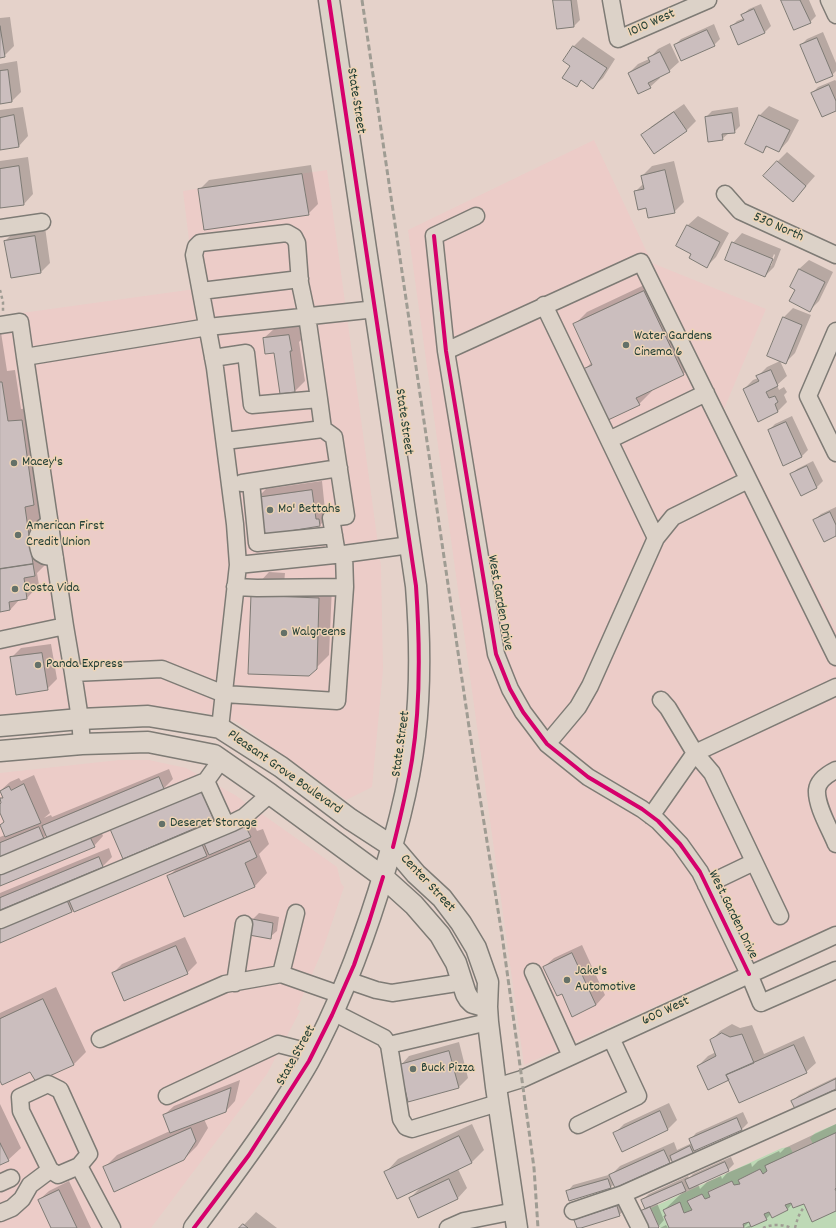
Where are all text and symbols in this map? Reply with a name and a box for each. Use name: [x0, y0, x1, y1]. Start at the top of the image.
street label: 1010 West: [626, 6, 678, 42]
street label: State Street: [342, 67, 368, 135]
street label: 530 North: [750, 209, 806, 247]
place label: Water Gardens Cinema 6: [634, 329, 712, 362]
marker: Water Gardens Cinema 6: [621, 340, 631, 350]
street label: State Street: [390, 388, 416, 456]
place label: Macey's: [22, 455, 63, 471]
marker: Macey's: [9, 458, 19, 468]
place label: Mo' Bettahs: [278, 502, 340, 518]
marker: Mo' Bettahs: [265, 505, 275, 515]
place label: American First Credit Union: [26, 519, 104, 552]
marker: American First Credit Union: [13, 530, 23, 540]
street label: West Garden Drive: [482, 554, 516, 652]
place label: Costa Vida: [23, 581, 79, 597]
marker: Costa Vida: [10, 584, 20, 594]
place label: Walgreens: [292, 625, 346, 641]
marker: Walgreens: [279, 628, 289, 638]
place label: Panda Express: [46, 657, 123, 673]
marker: Panda Express: [33, 660, 43, 670]
street label: State Street: [389, 710, 415, 778]
street label: Pleasant Grove Boulevard: [223, 727, 345, 819]
place label: Deseret Storage: [170, 816, 257, 832]
marker: Deseret Storage: [157, 819, 167, 829]
street label: Center Street: [396, 851, 458, 917]
street label: West Garden Drive: [703, 868, 761, 962]
place label: Jake's Automotive: [575, 964, 636, 996]
marker: Jake's Automotive: [562, 975, 572, 985]
street label: 600 West: [640, 994, 692, 1030]
street label: State Street: [274, 1023, 320, 1089]
place label: Buck Pizza: [421, 1061, 474, 1077]
marker: Buck Pizza: [408, 1064, 418, 1074]

